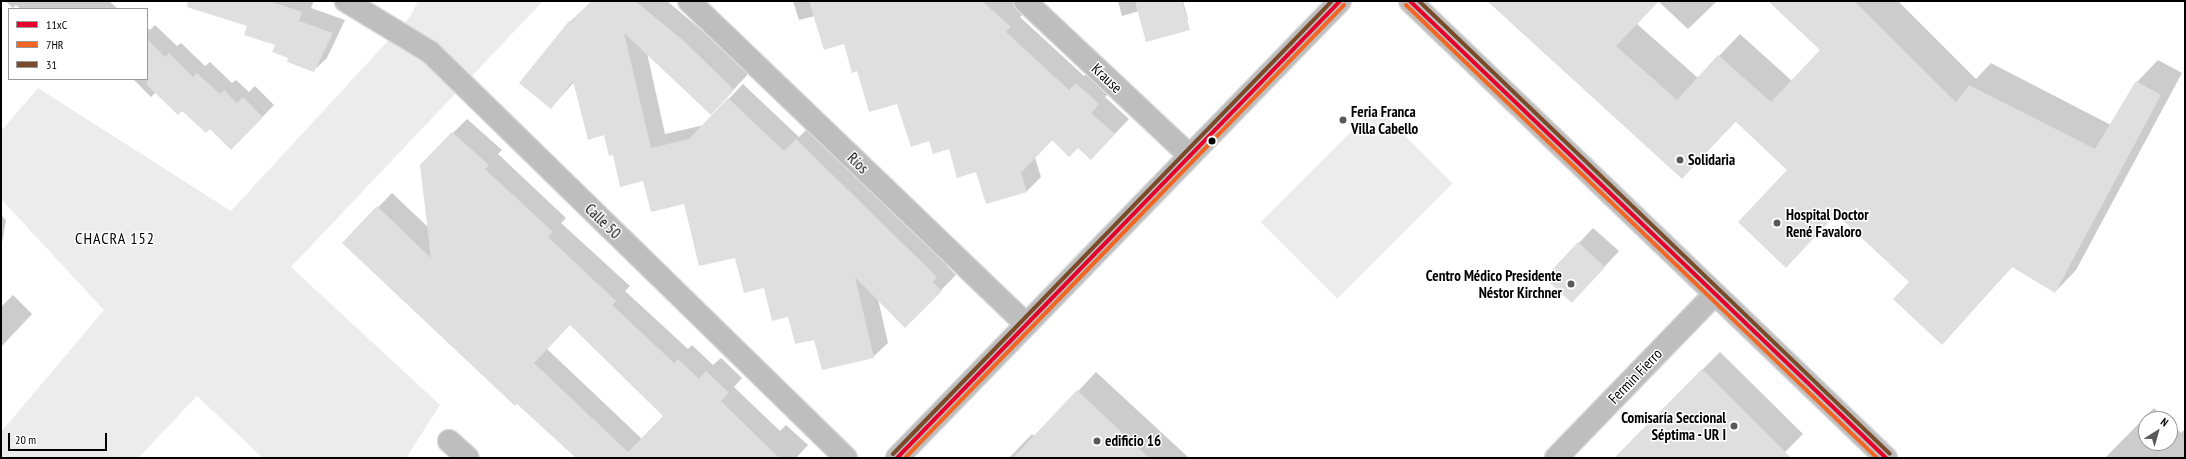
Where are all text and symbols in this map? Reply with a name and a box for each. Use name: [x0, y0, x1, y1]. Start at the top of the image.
legend: [8, 8, 148, 80]
text: 11xC: [46, 17, 67, 32]
text: 7HR: [46, 37, 64, 52]
text: 31: [46, 57, 57, 72]
street label: Krause: [1088, 59, 1126, 97]
place label: Feria Franca Villa Cabello: [1351, 102, 1418, 137]
marker: Feria Franca Villa Cabello: [1338, 115, 1348, 125]
unlabelled marker: [1207, 136, 1217, 146]
street label: Ríos: [844, 149, 872, 177]
place label: Solidaria: [1688, 151, 1735, 169]
marker: Solidaria: [1675, 155, 1685, 165]
street label: Calle 50: [581, 200, 625, 242]
place label: Hospital Doctor René Favaloro: [1786, 205, 1869, 240]
marker: Hospital Doctor René Favaloro: [1771, 217, 1783, 229]
district label: CHACRA 152: [75, 228, 155, 248]
place label: Centro Médico Presidente Néstor Kirchner: [1426, 266, 1562, 301]
marker: Centro Médico Presidente Néstor Kirchner: [1565, 278, 1577, 290]
street label: Fermin Fierro: [1604, 345, 1666, 407]
place label: Comisaría Seccional Séptima - UR I: [1621, 408, 1726, 443]
north arrow: [2138, 411, 2178, 451]
text: N: [2158, 415, 2171, 430]
marker: Comisaría Seccional Séptima - UR I: [1729, 421, 1739, 431]
scale bar: [10, 425, 109, 451]
text: 20 m: [15, 432, 36, 447]
place label: edificio 16: [1105, 432, 1161, 450]
marker: edificio 16: [1092, 436, 1102, 446]

